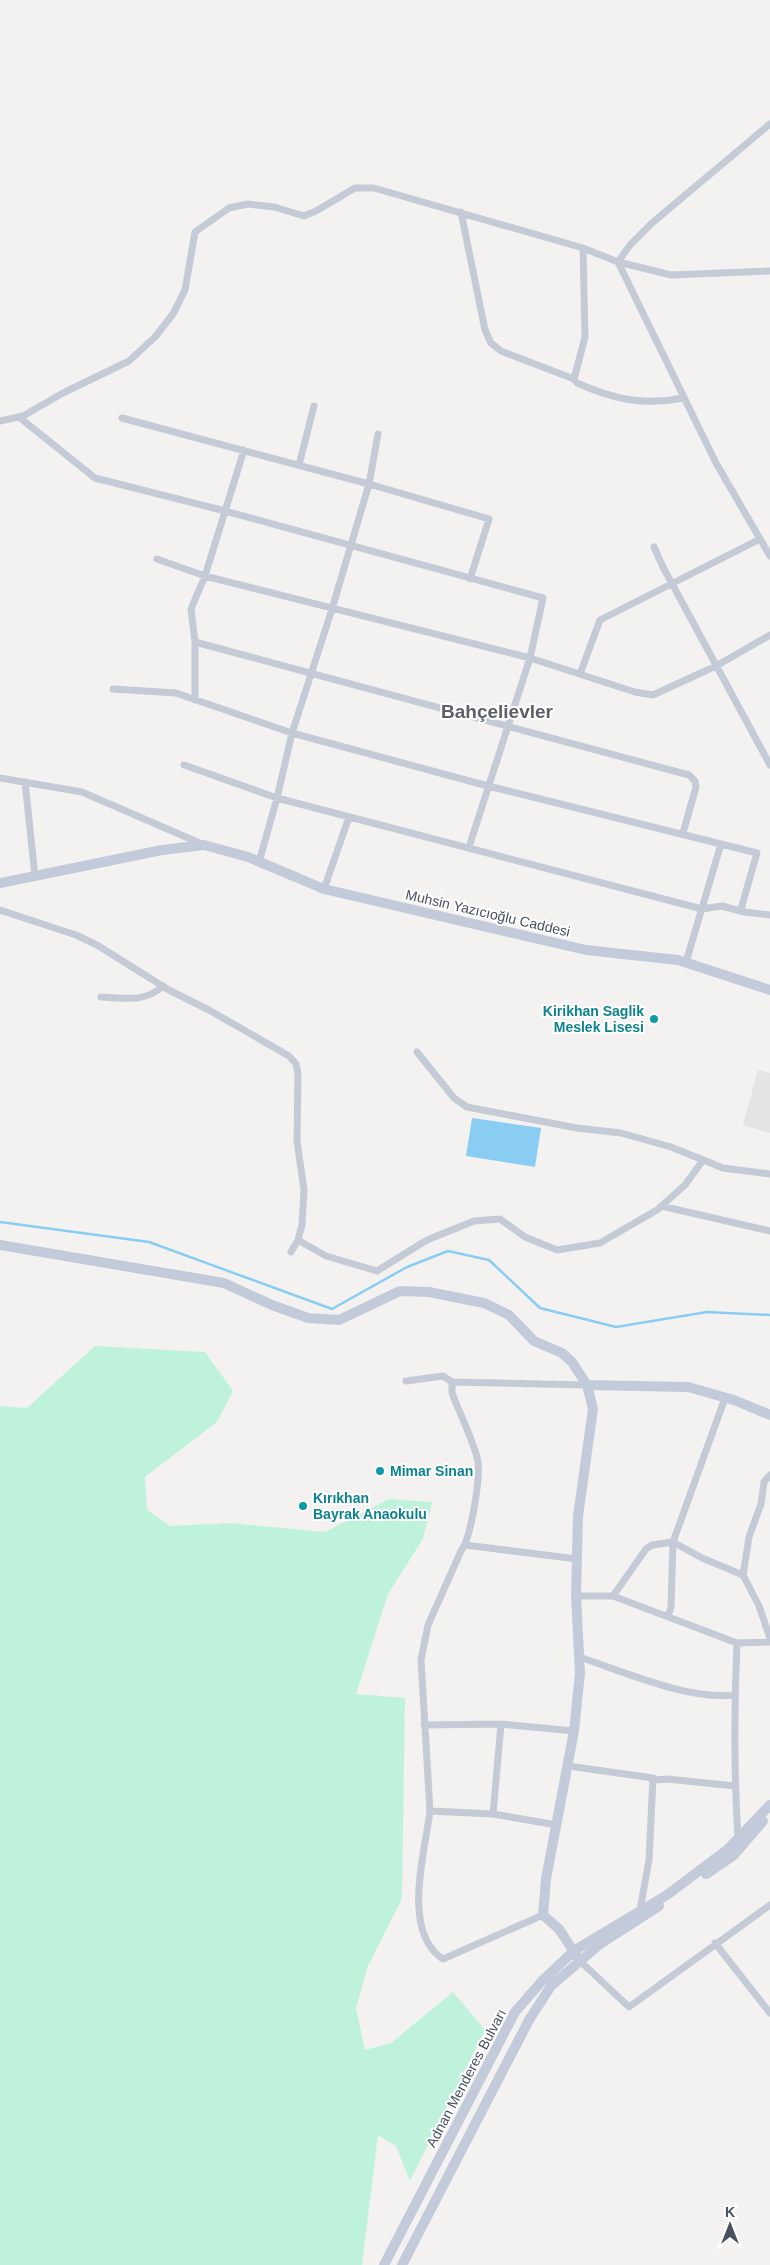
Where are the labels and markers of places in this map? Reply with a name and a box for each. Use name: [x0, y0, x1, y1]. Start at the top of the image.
place label: Kirikhan Saglik Meslek Lisesi: [543, 1003, 644, 1035]
marker: Kirikhan Saglik Meslek Lisesi: [648, 1013, 660, 1025]
place label: Mimar Sinan: [390, 1463, 473, 1479]
marker: Mimar Sinan: [374, 1465, 386, 1477]
place label: Kırıkhan Bayrak Anaokulu: [313, 1490, 427, 1522]
marker: Kırıkhan Bayrak Anaokulu: [297, 1500, 309, 1512]

